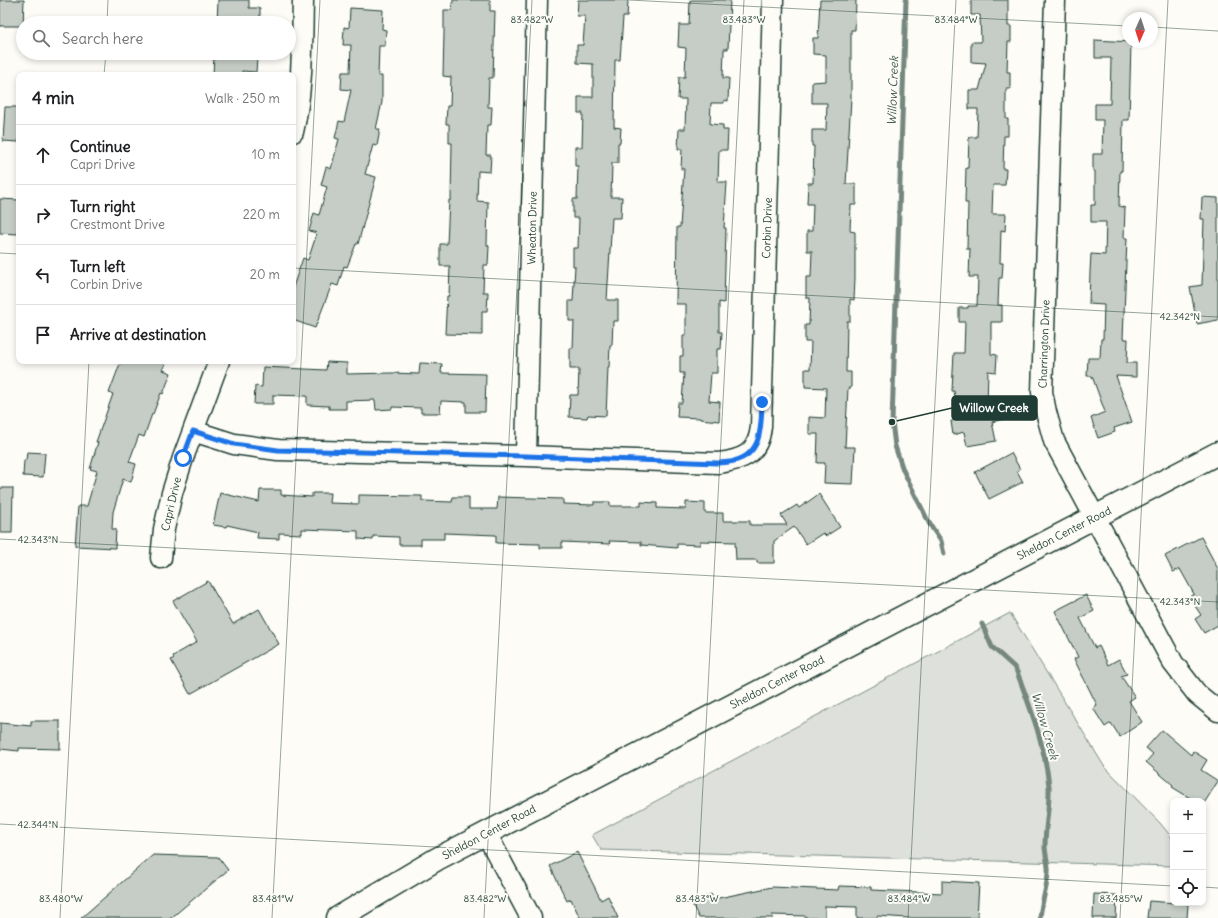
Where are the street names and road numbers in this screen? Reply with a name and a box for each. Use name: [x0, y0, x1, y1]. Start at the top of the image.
street label: Wheaton Drive: [524, 191, 540, 265]
street label: Corbin Drive: [759, 197, 775, 259]
street label: Charrington Drive: [1035, 299, 1053, 389]
street label: Capri Drive: [158, 475, 184, 533]
street label: Sheldon Center Road: [1014, 503, 1114, 563]
street label: Sheldon Center Road: [727, 652, 827, 712]
street label: Sheldon Center Road: [440, 801, 539, 863]

